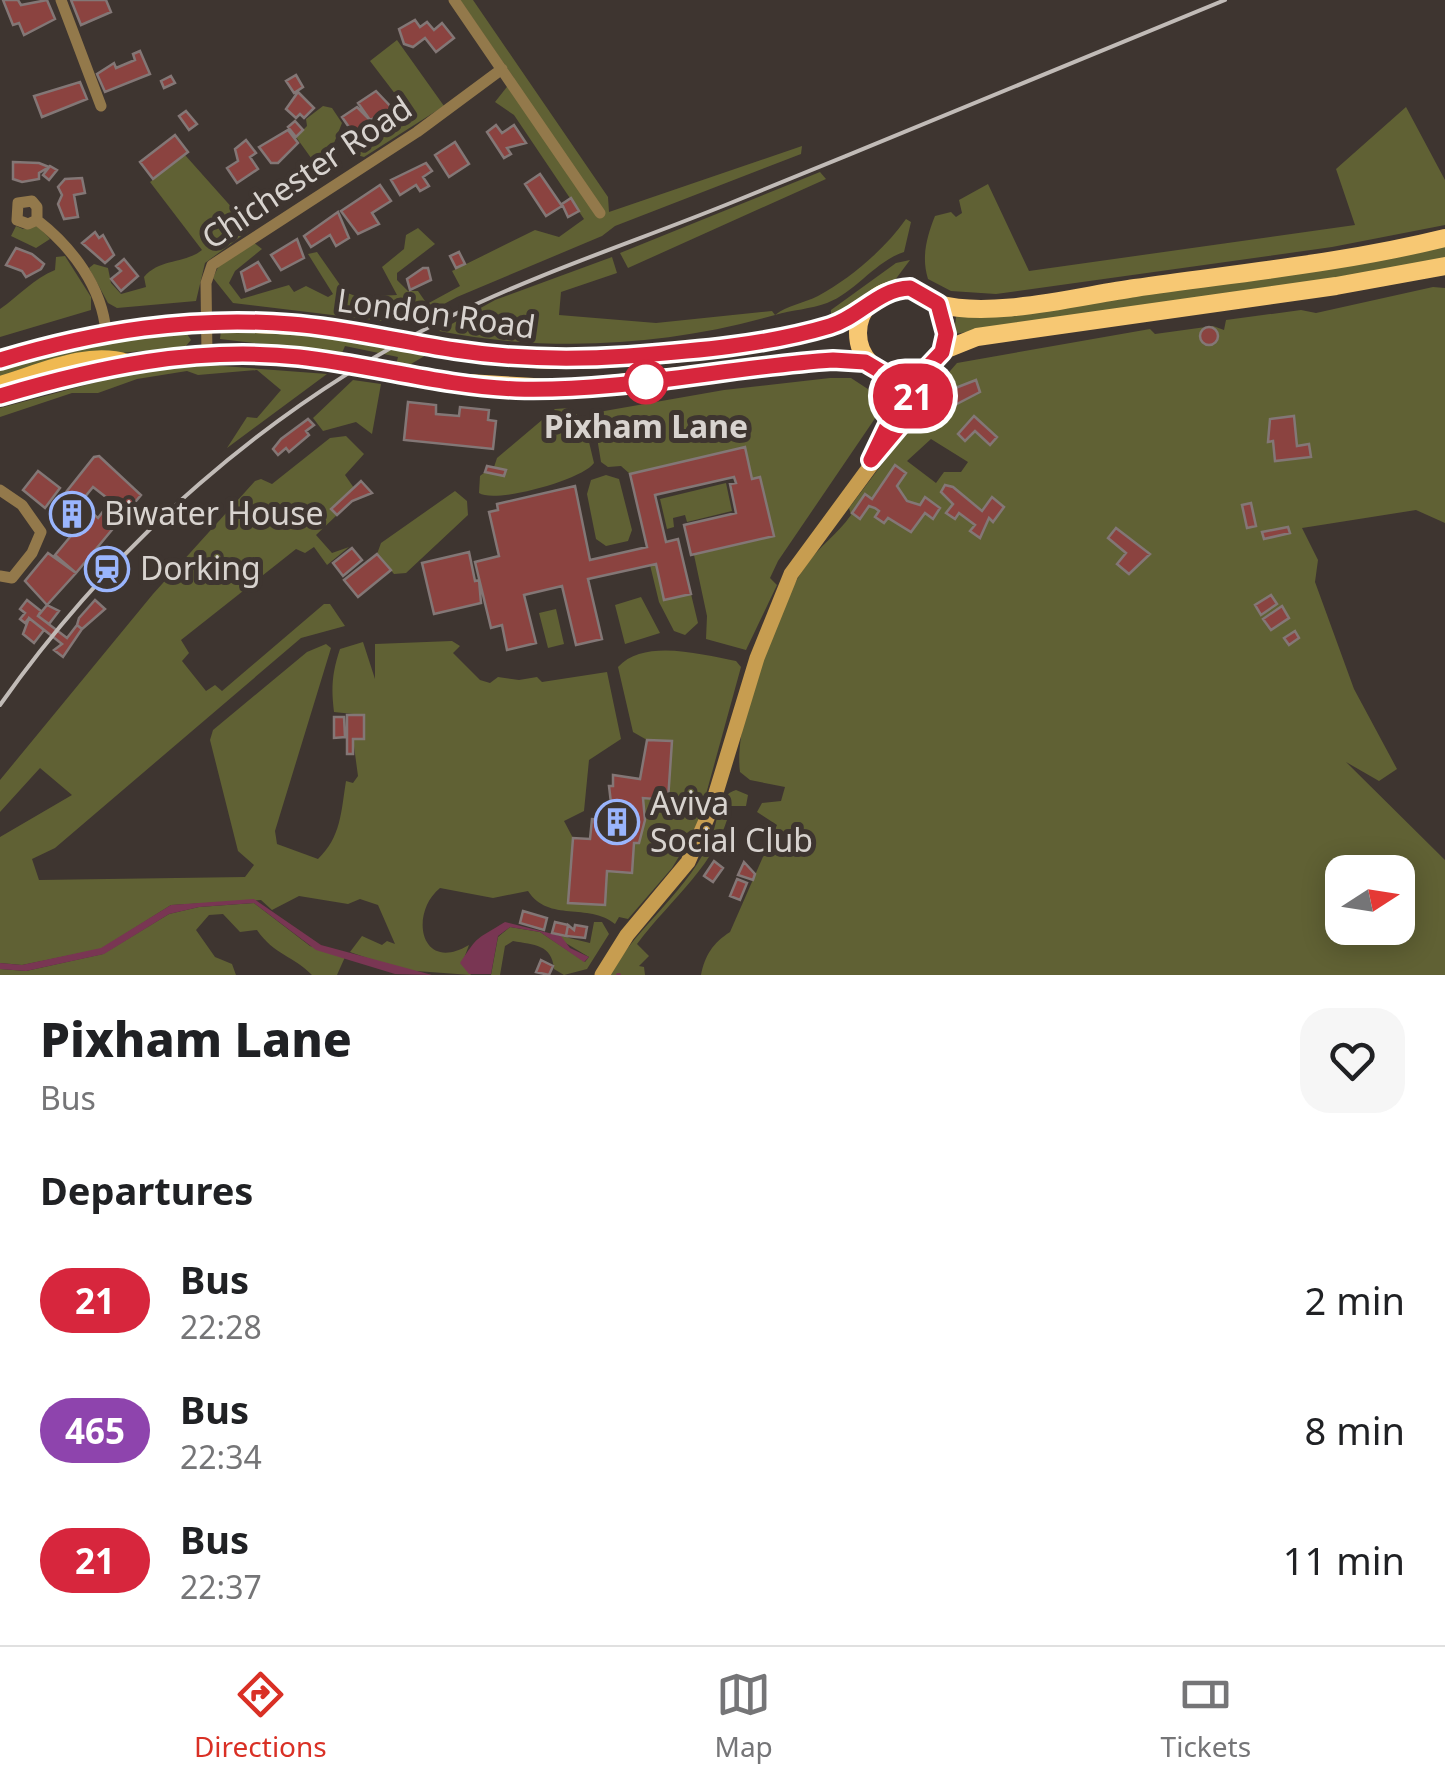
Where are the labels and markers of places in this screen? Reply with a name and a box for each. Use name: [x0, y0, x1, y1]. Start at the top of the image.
marker: Pixham Lane: [625, 361, 667, 403]
place label: Pixham Lane: [544, 404, 748, 447]
building icon: Biwater House: [49, 491, 95, 537]
place label: Biwater House: [104, 491, 324, 534]
station icon: Dorking: [84, 546, 130, 592]
place label: Dorking: [140, 546, 261, 589]
place label: Aviva Social Club: [650, 781, 813, 861]
building icon: Aviva Social Club: [594, 799, 640, 845]

